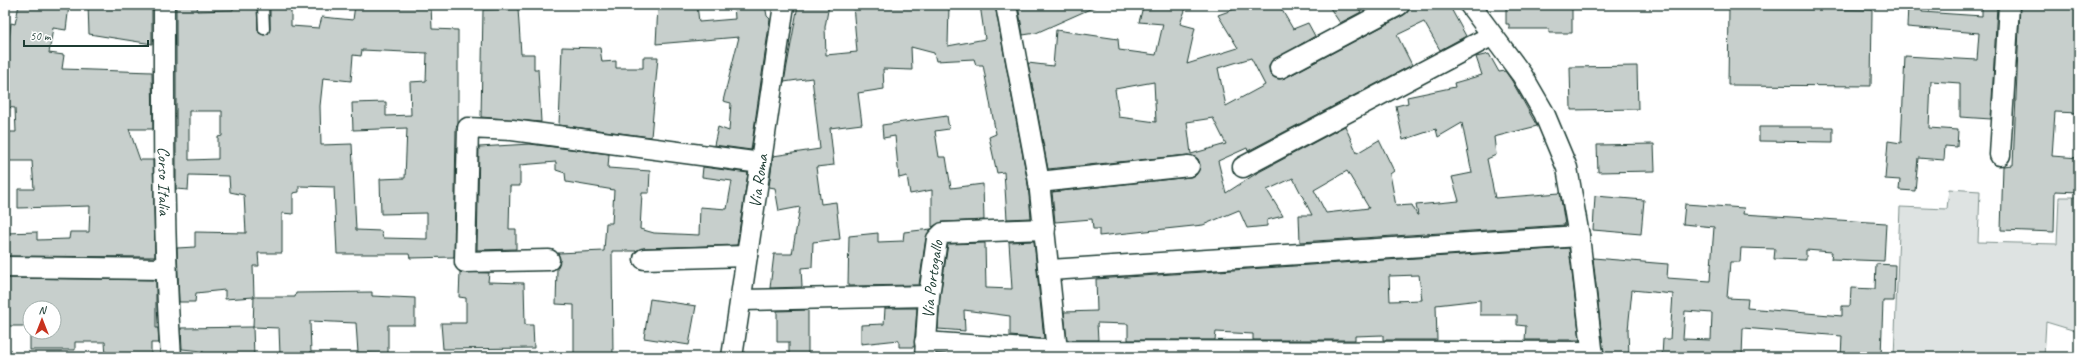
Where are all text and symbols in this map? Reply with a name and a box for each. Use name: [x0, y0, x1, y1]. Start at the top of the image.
scale bar: [24, 22, 148, 48]
text: 50 m: [30, 28, 52, 44]
street label: Corso Italia: [154, 147, 176, 217]
street label: Via Roma: [744, 151, 773, 209]
street label: Via Portogallo: [917, 238, 947, 319]
north arrow: [22, 300, 62, 340]
text: N: [39, 303, 48, 317]

